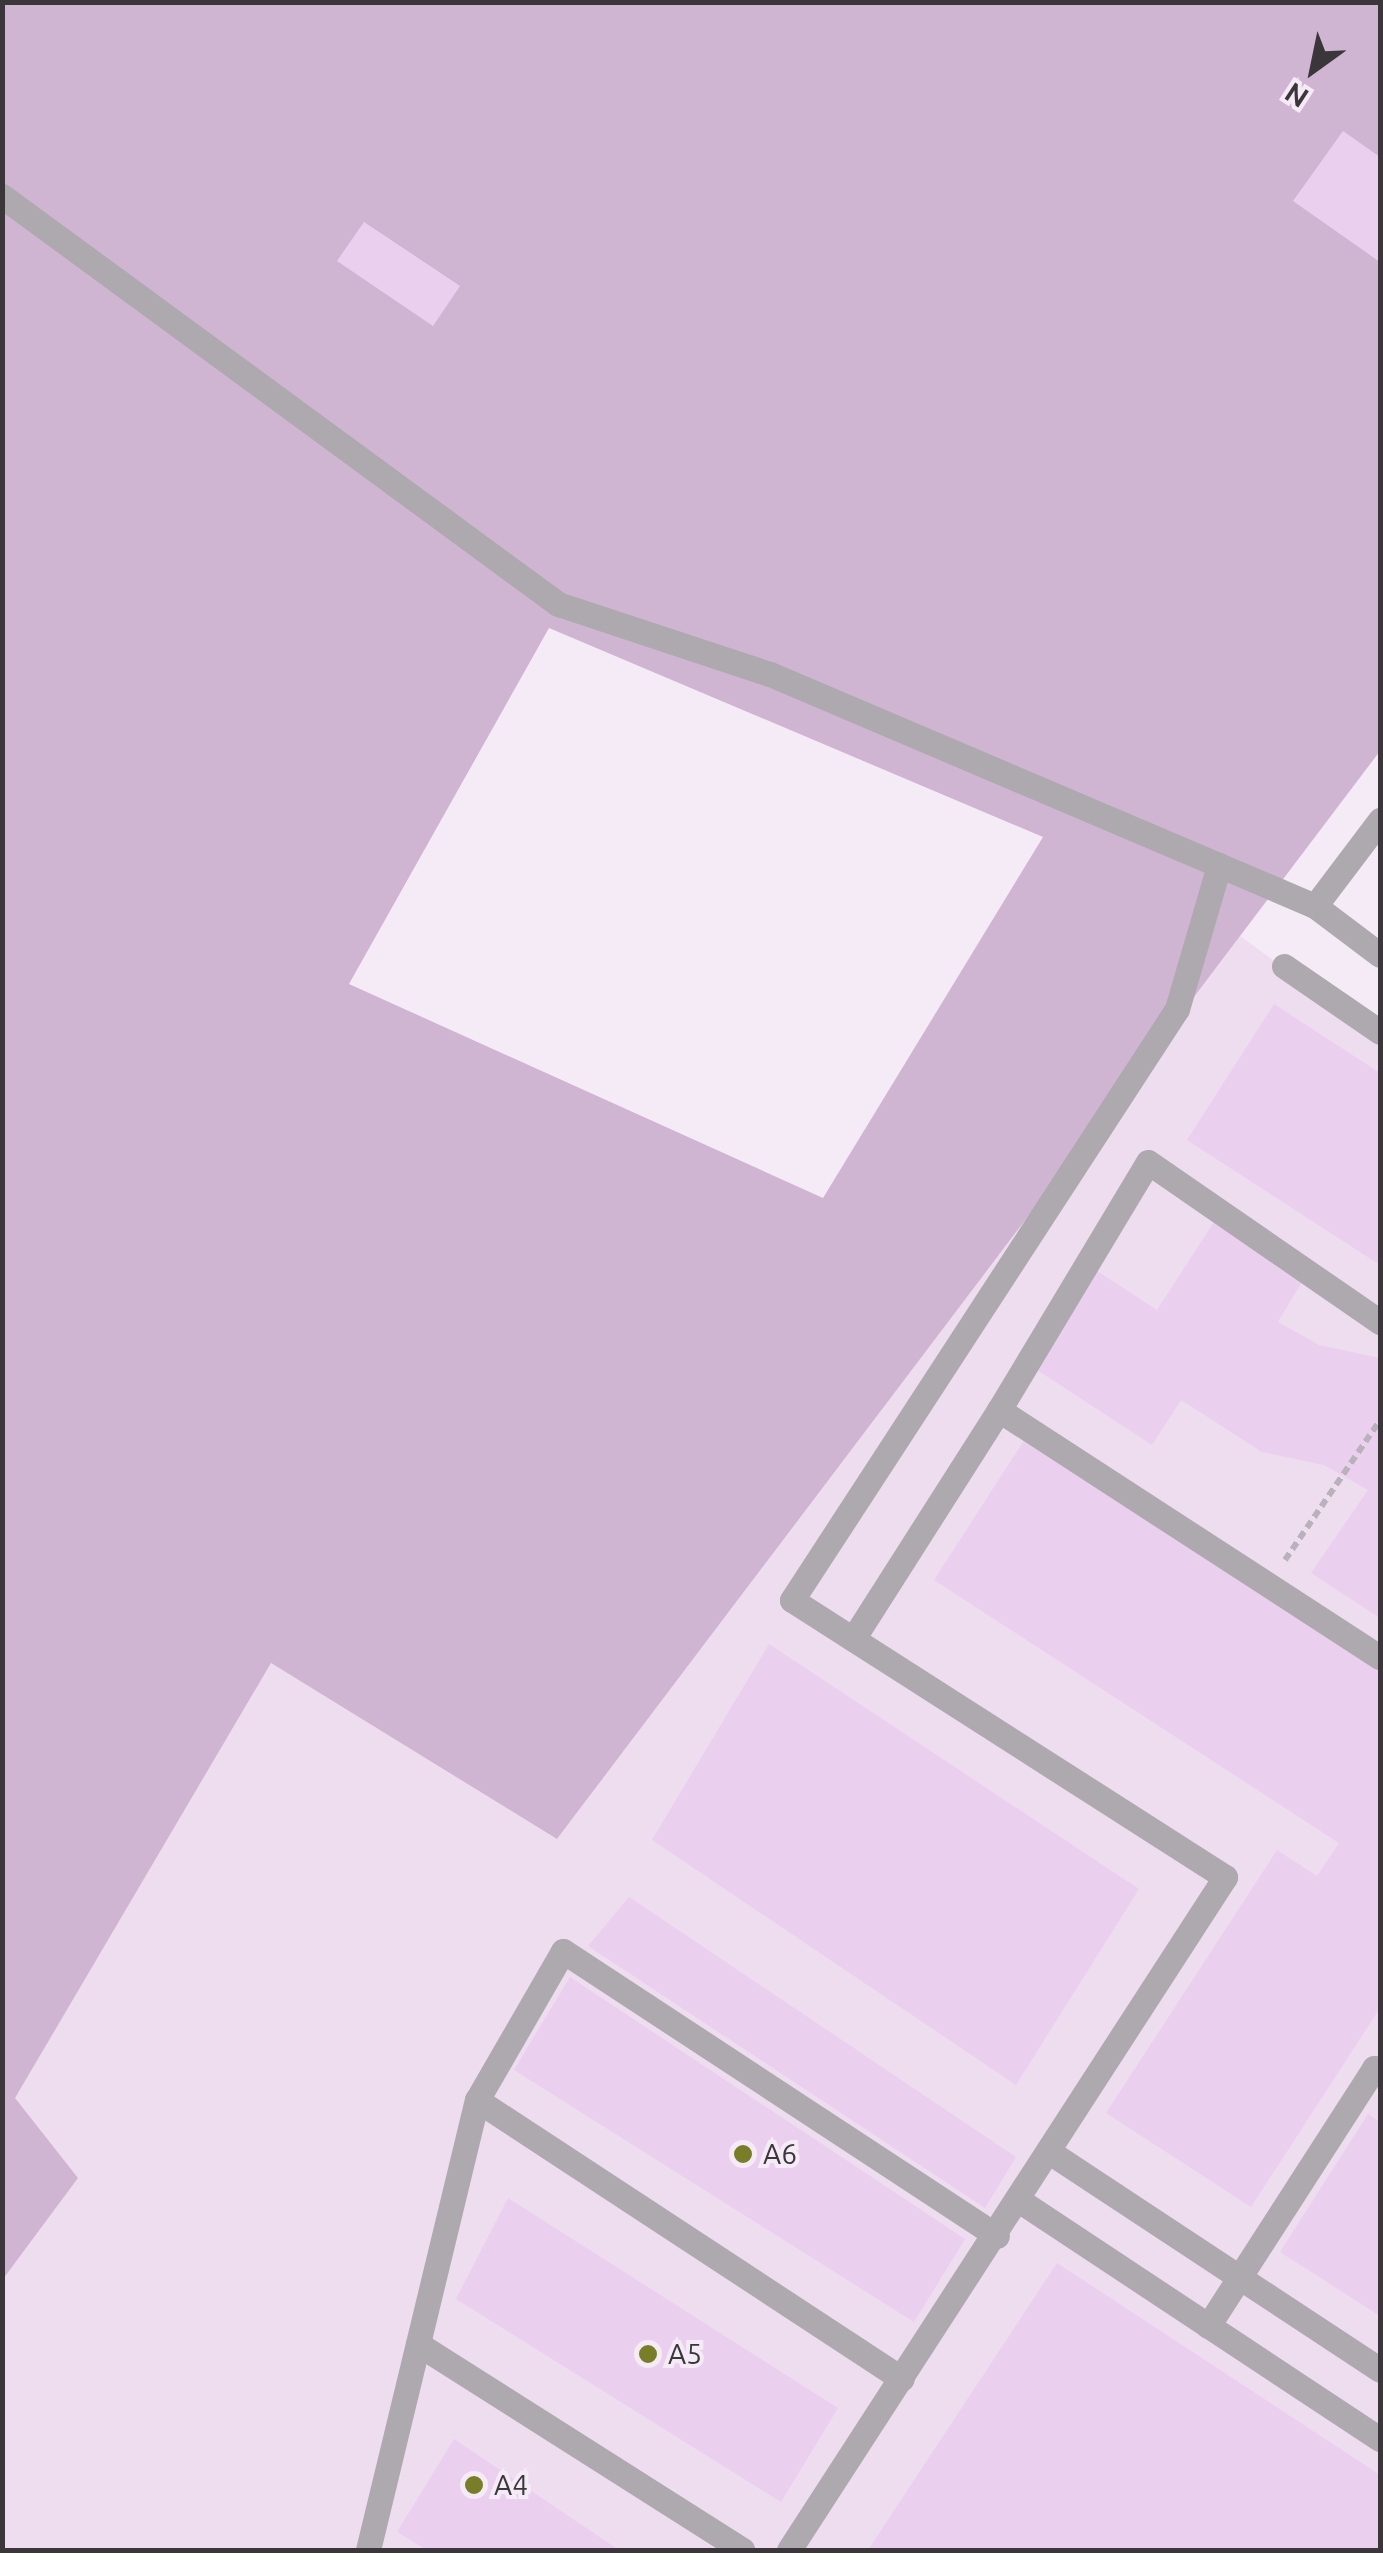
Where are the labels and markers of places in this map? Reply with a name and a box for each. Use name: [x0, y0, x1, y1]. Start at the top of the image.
place label: A6: [763, 2137, 797, 2171]
marker: A6: [732, 2143, 754, 2165]
place label: A5: [668, 2337, 702, 2371]
marker: A5: [637, 2343, 659, 2365]
place label: A4: [494, 2468, 528, 2502]
marker: A4: [463, 2474, 485, 2496]

